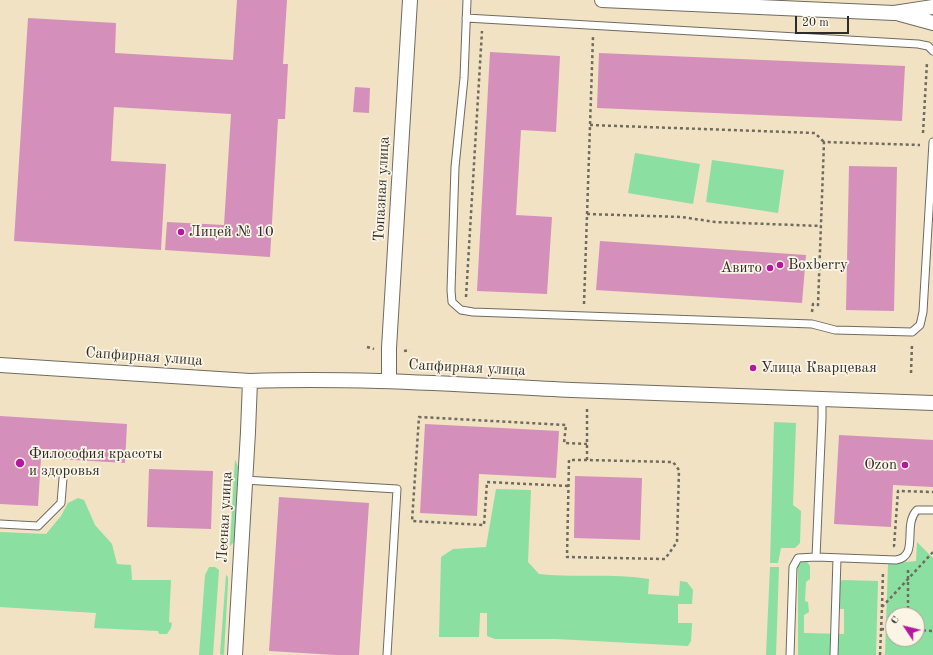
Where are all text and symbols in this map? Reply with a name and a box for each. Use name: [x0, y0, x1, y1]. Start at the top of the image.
scale bar: [797, 8, 851, 34]
text: 20 m: [802, 17, 829, 29]
street label: Топазная улица: [370, 136, 394, 242]
place label: Лицей № 10: [189, 223, 274, 241]
marker: Лицей № 10: [176, 227, 186, 237]
place label: Boxberry: [788, 256, 848, 274]
place label: Авито: [721, 259, 762, 277]
marker: Boxberry: [775, 260, 785, 270]
marker: Авито: [765, 263, 775, 273]
street label: Сапфирная улица: [85, 344, 203, 370]
street label: Сапфирная улица: [408, 356, 526, 380]
place label: Улица Кварцевая: [761, 359, 877, 377]
marker: Улица Кварцевая: [748, 363, 758, 373]
place label: Философия красоты и здоровья: [29, 445, 162, 480]
place label: Ozon: [864, 456, 897, 474]
marker: Философия красоты и здоровья: [14, 457, 26, 469]
marker: Ozon: [900, 460, 910, 470]
street label: Лесная улица: [214, 471, 236, 563]
north arrow: [885, 607, 925, 647]
text: С: [889, 614, 902, 627]

